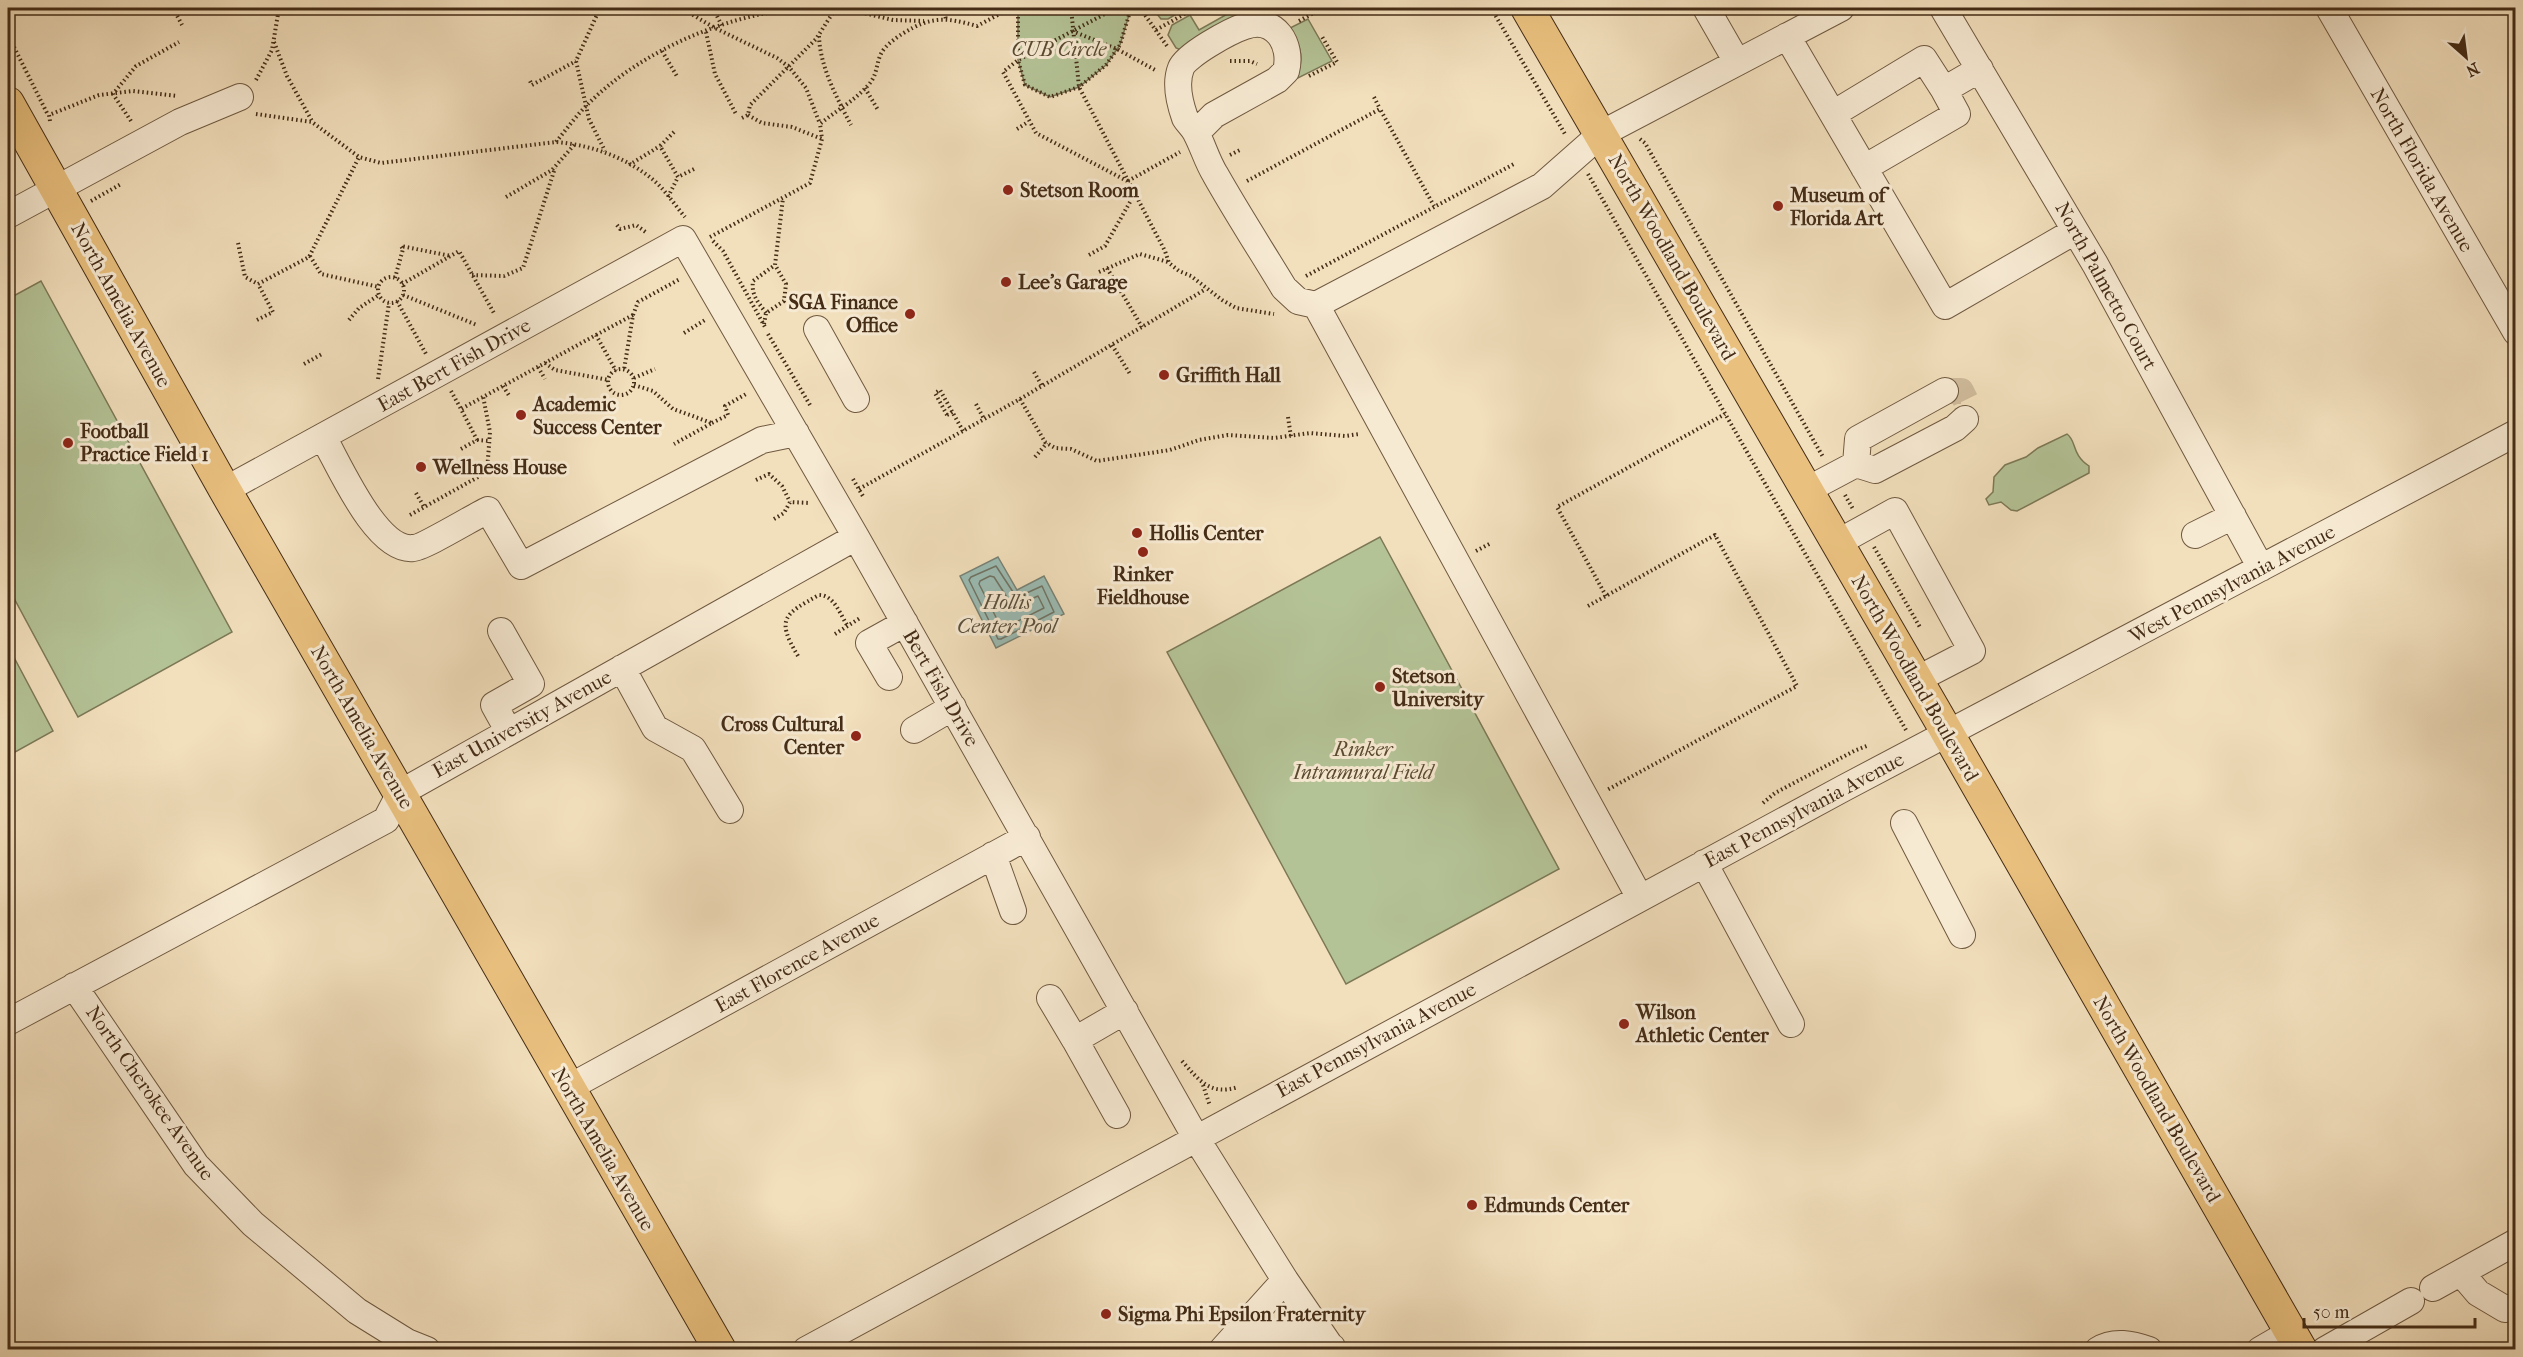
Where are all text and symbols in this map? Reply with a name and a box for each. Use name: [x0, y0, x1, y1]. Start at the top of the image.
north arrow: [2436, 27, 2496, 87]
park label: CUB Circle: [1012, 38, 1107, 61]
text: N: [2462, 59, 2483, 81]
street label: North Florida Avenue: [2366, 84, 2478, 256]
street label: North Woodland Boulevard: [1603, 150, 1741, 365]
place label: Stetson Room: [1020, 179, 1139, 202]
marker: Stetson Room: [1001, 183, 1015, 197]
place label: Museum of Florida Art: [1789, 184, 1890, 230]
street label: North Palmetto Court: [2050, 198, 2162, 374]
marker: Museum of Florida Art: [1771, 199, 1785, 213]
street label: North Amelia Avenue: [66, 219, 176, 392]
place label: Lee’s Garage: [1018, 271, 1128, 294]
marker: Lee’s Garage: [999, 275, 1013, 289]
place label: SGA Finance Office: [789, 291, 898, 337]
marker: SGA Finance Office: [903, 307, 917, 321]
street label: East Bert Fish Drive: [373, 313, 535, 417]
place label: Griffith Hall: [1176, 364, 1281, 387]
marker: Griffith Hall: [1157, 368, 1171, 382]
place label: Academic Success Center: [531, 393, 662, 439]
marker: Academic Success Center: [514, 408, 528, 422]
place label: Football Practice Field 1: [79, 420, 209, 466]
marker: Football Practice Field 1: [61, 436, 75, 450]
place label: Wellness House: [432, 456, 567, 479]
marker: Wellness House: [414, 460, 428, 474]
street label: West Pennsylvania Avenue: [2124, 520, 2339, 649]
place label: Hollis Center: [1149, 522, 1264, 545]
marker: Hollis Center: [1130, 526, 1144, 540]
marker: Rinker Fieldhouse: [1136, 545, 1150, 559]
place label: Rinker Fieldhouse: [1096, 563, 1189, 609]
street label: North Woodland Boulevard: [1846, 571, 1984, 786]
water label: Hollis Center Pool: [957, 590, 1060, 638]
street label: Bert Fish Drive: [898, 625, 984, 751]
street label: North Amelia Avenue: [306, 641, 418, 813]
street label: East University Avenue: [429, 665, 615, 783]
place label: Stetson University: [1391, 665, 1485, 711]
marker: Stetson University: [1373, 680, 1387, 694]
place label: Cross Cultural Center: [721, 713, 844, 759]
marker: Cross Cultural Center: [849, 729, 863, 743]
park label: Rinker Intramural Field: [1292, 738, 1436, 784]
street label: East Pennsylvania Avenue: [1700, 748, 1908, 872]
street label: East Florence Avenue: [711, 908, 883, 1018]
street label: East Pennsylvania Avenue: [1272, 978, 1480, 1102]
street label: North Woodland Boulevard: [2088, 992, 2226, 1207]
street label: North Cherokee Avenue: [81, 1001, 219, 1185]
place label: Wilson Athletic Center: [1634, 1001, 1769, 1047]
marker: Wilson Athletic Center: [1617, 1017, 1631, 1031]
street label: North Amelia Avenue: [547, 1063, 659, 1235]
place label: Edmunds Center: [1484, 1194, 1630, 1217]
marker: Edmunds Center: [1465, 1198, 1479, 1212]
scale bar: [2304, 1291, 2475, 1329]
text: 50 m: [2313, 1302, 2350, 1323]
place label: Sigma Phi Epsilon Fraternity: [1118, 1303, 1367, 1326]
marker: Sigma Phi Epsilon Fraternity: [1099, 1307, 1113, 1321]

